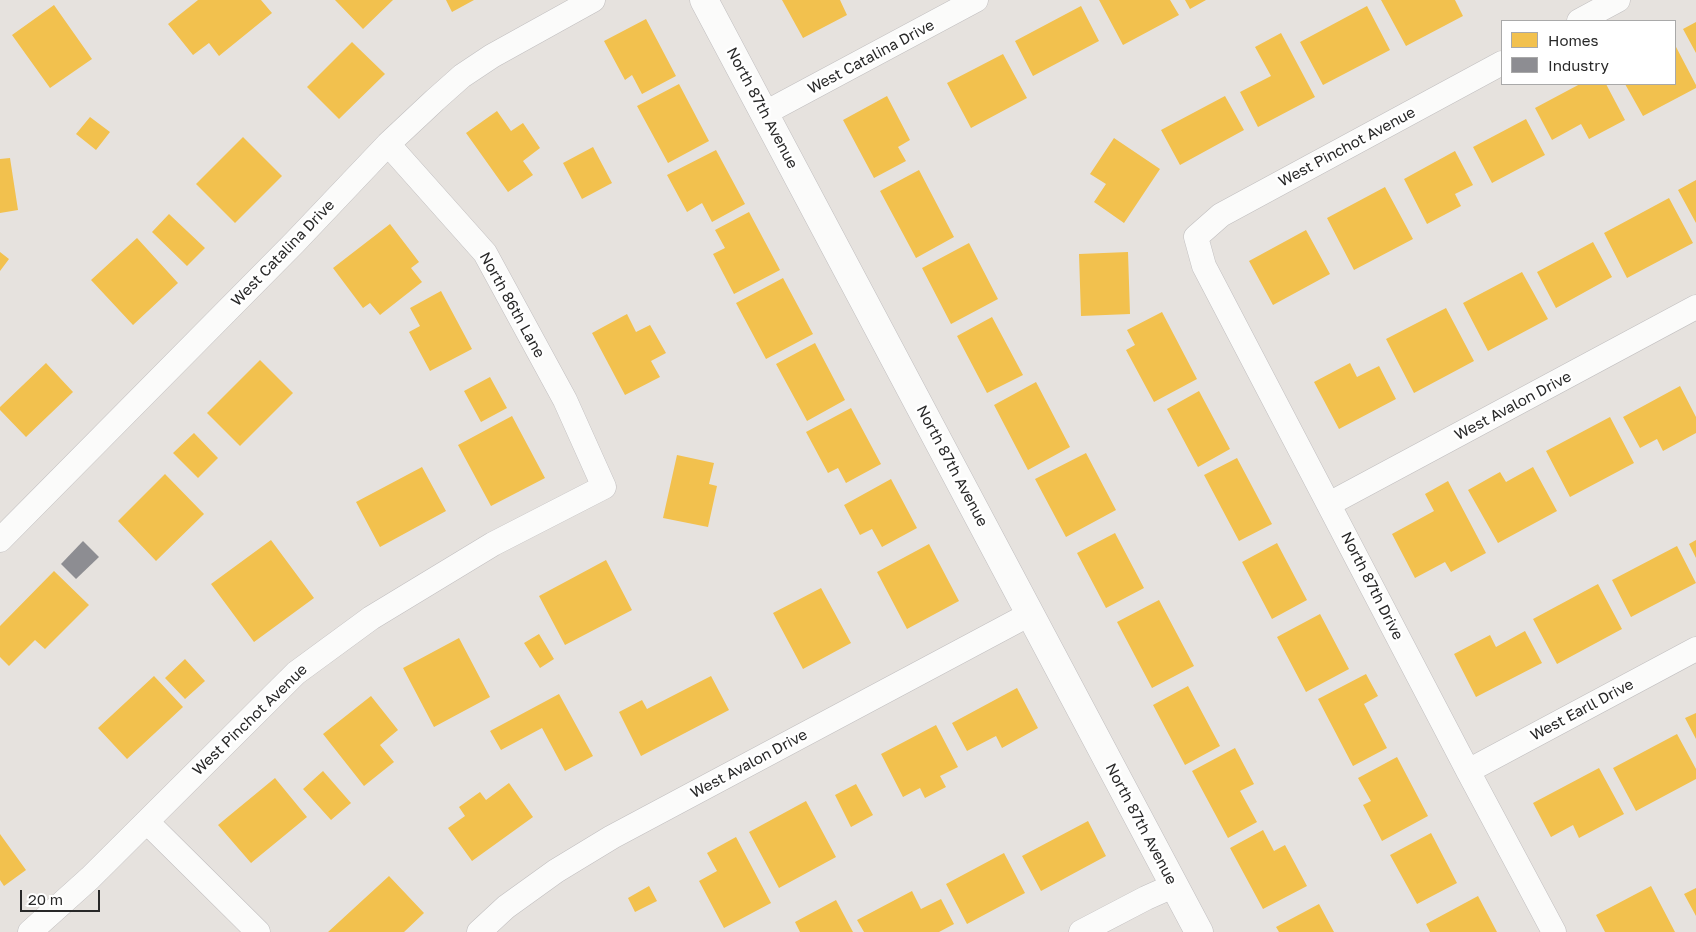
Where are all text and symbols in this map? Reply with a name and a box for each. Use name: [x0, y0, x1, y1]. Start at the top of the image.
street label: West Catalina Drive: [805, 16, 937, 98]
legend: [1501, 20, 1676, 85]
text: Homes: [1548, 31, 1598, 49]
street label: North 87th Avenue: [722, 44, 802, 172]
text: Industry: [1548, 56, 1609, 74]
street label: West Pinchot Avenue: [1276, 103, 1418, 191]
street label: West Catalina Drive: [228, 196, 338, 310]
street label: North 86th Lane: [476, 249, 548, 361]
street label: West Avalon Drive: [1452, 368, 1574, 444]
street label: North 87th Avenue: [912, 402, 992, 530]
street label: North 87th Drive: [1337, 529, 1407, 643]
street label: West Pinchot Avenue: [189, 661, 311, 779]
street label: West Earll Drive: [1527, 675, 1637, 745]
street label: West Avalon Drive: [688, 726, 810, 802]
street label: North 87th Avenue: [1101, 760, 1181, 888]
scale bar: [22, 880, 102, 912]
text: 20 m: [28, 890, 63, 908]

